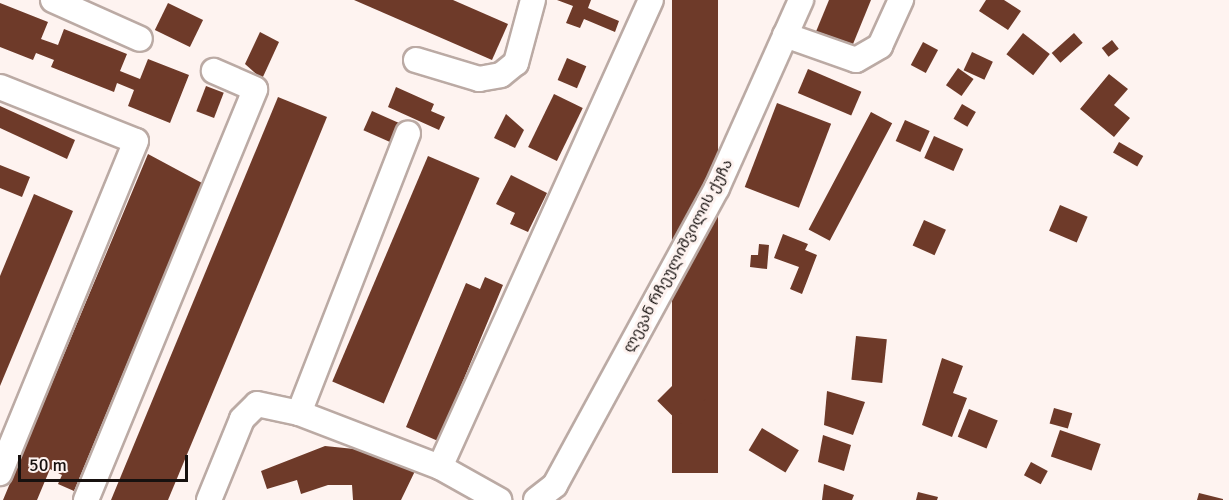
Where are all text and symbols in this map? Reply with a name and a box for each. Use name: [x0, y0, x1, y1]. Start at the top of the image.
street label: ლევან რჩეულიშვილის ქუჩა: [619, 156, 737, 356]
scale bar: [21, 443, 190, 481]
text: 50 m: [29, 454, 67, 476]

